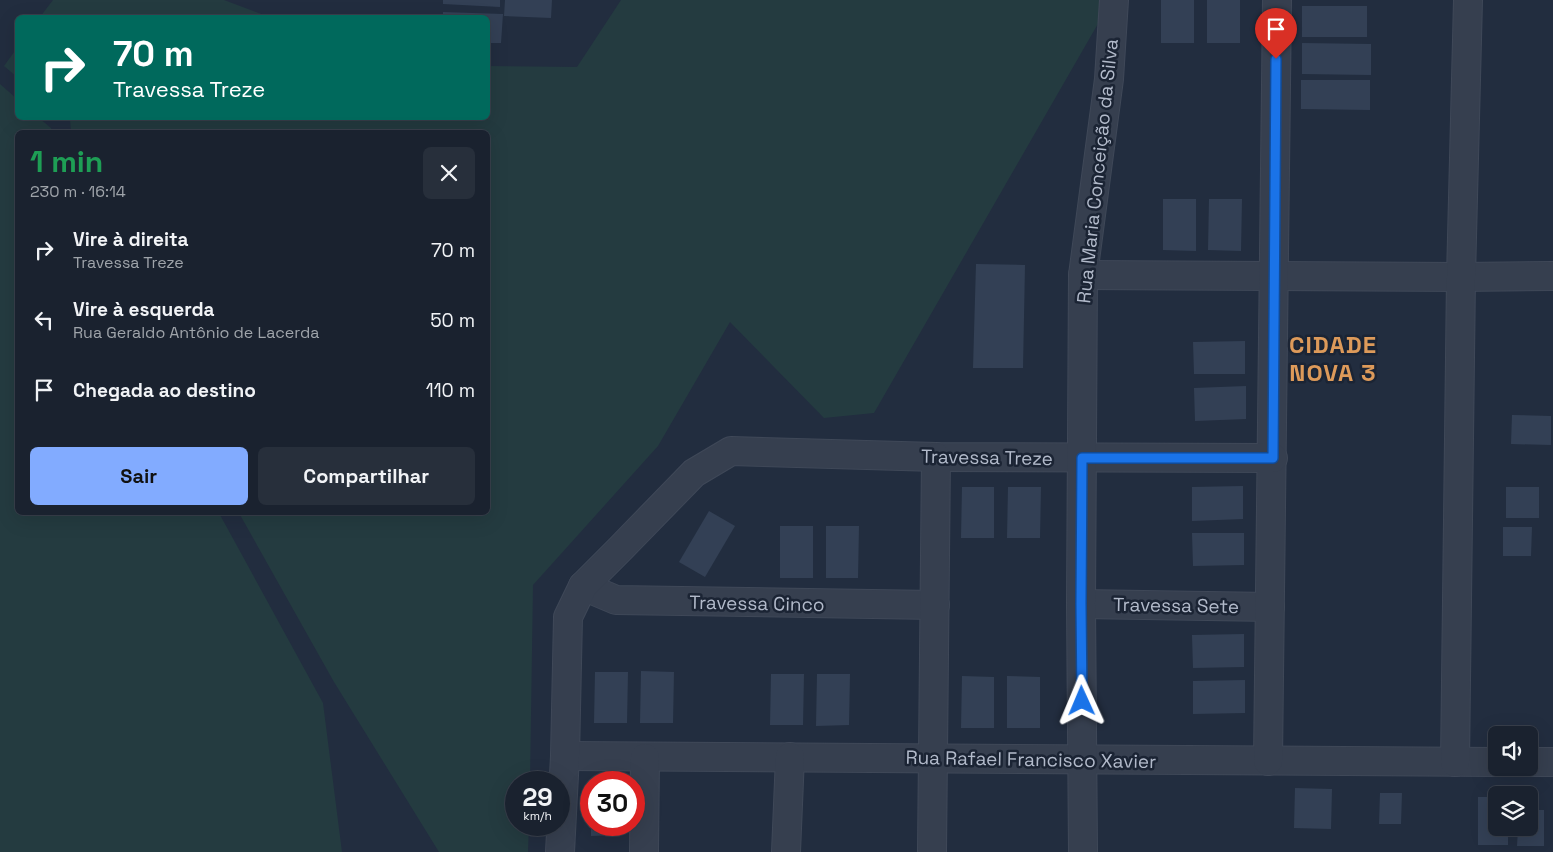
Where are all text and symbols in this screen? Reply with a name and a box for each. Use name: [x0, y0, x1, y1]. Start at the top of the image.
pin: [1255, 8, 1297, 59]
icon: arrive: [1262, 15, 1290, 43]
text: 70 m: [113, 32, 194, 76]
icon: right: [30, 35, 95, 100]
street label: Rua Maria Conceição da Silva: [1071, 38, 1124, 305]
text: Travessa Treze: [113, 75, 265, 103]
text: 1 min: [30, 142, 103, 181]
button: close: [423, 147, 475, 199]
text: 230 m · 16:14: [30, 181, 126, 202]
text: Vire à direita: [73, 227, 189, 252]
icon: right: [30, 236, 58, 264]
text: 70 m: [431, 238, 475, 263]
text: Travessa Treze: [73, 252, 184, 273]
text: Vire à esquerda: [73, 297, 215, 322]
icon: left: [30, 306, 58, 334]
text: 50 m: [430, 308, 475, 333]
text: Rua Geraldo Antônio de Lacerda: [73, 322, 319, 343]
district label: CIDADE NOVA 3: [1289, 329, 1377, 388]
icon: arrive: [30, 376, 58, 404]
text: Chegada ao destino: [73, 378, 256, 403]
text: 110 m: [426, 378, 475, 403]
street label: Travessa Treze: [921, 444, 1053, 471]
button: Sair: [30, 447, 248, 505]
button: Compartilhar: [258, 447, 475, 505]
street label: Travessa Cinco: [689, 590, 825, 617]
street label: Travessa Sete: [1113, 592, 1239, 619]
position arrow: [1055, 674, 1107, 726]
map controls: [1488, 726, 1538, 836]
button: sound: [1488, 726, 1538, 776]
street label: Rua Rafael Francisco Xavier: [905, 745, 1157, 774]
speed limit sign: 30: [580, 771, 645, 836]
text: 29: [522, 781, 553, 813]
button: layers: [1488, 786, 1538, 836]
text: km/h: [523, 808, 552, 824]

